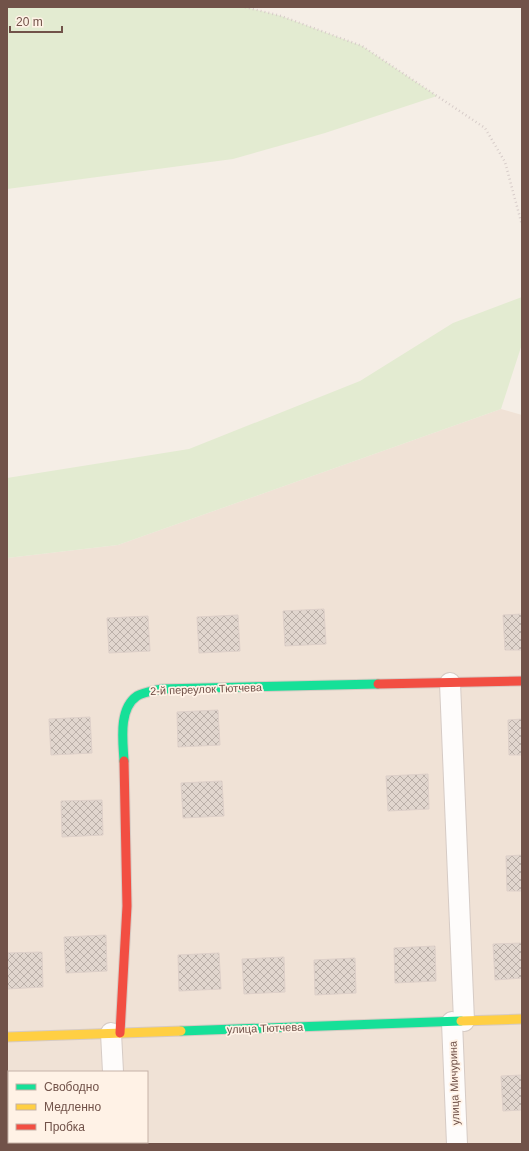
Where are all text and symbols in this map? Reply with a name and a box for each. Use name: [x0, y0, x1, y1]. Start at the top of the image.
scale bar: [10, 8, 62, 34]
text: 20 m: [16, 15, 43, 29]
street label: 2-й переулок Тютчева: [150, 681, 263, 697]
street label: улица Тютчева: [227, 1021, 304, 1035]
street label: улица Мичурина: [447, 1040, 461, 1125]
legend: [8, 1071, 148, 1143]
text: Свободно: [44, 1080, 99, 1094]
text: Медленно: [44, 1100, 101, 1114]
text: Пробка: [44, 1120, 85, 1134]

